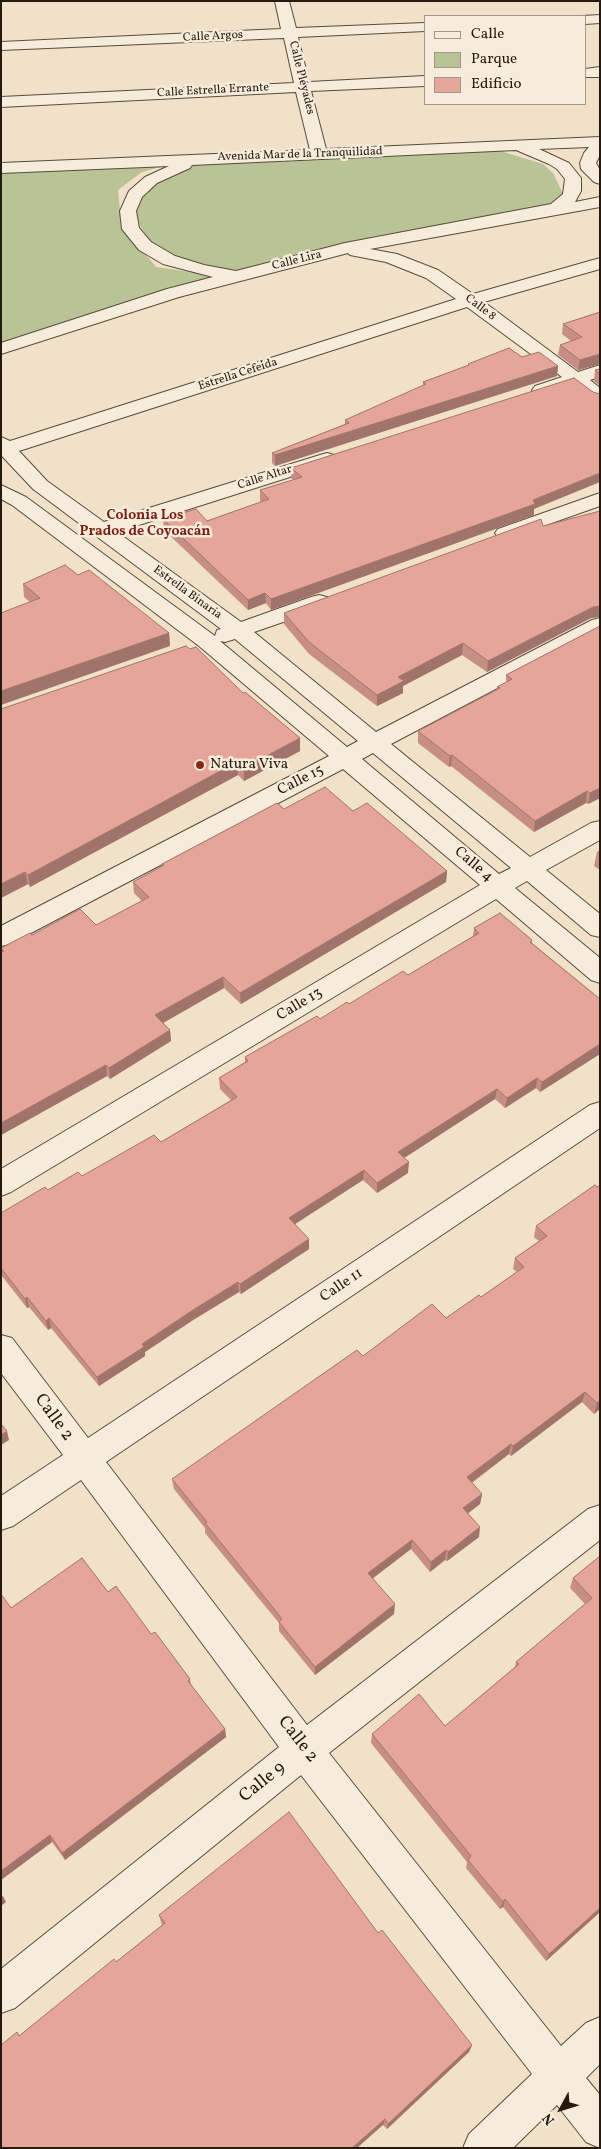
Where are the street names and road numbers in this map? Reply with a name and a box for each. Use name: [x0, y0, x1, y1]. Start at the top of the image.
street label: Calle Argos: [183, 28, 243, 46]
street label: Calle Pléyades: [285, 40, 317, 116]
street label: Calle Estrella Errante: [157, 81, 269, 101]
street label: Avenida Mar de la Tranquilidad: [217, 145, 383, 165]
street label: Calle Lira: [271, 248, 323, 274]
street label: Calle 8: [462, 292, 498, 324]
street label: Estrella Cefeida: [197, 355, 279, 395]
street label: Calle Altar: [236, 462, 294, 494]
street label: Estrella Binaria: [150, 563, 224, 623]
street label: Calle 15: [275, 762, 327, 800]
street label: Calle 4: [450, 844, 496, 886]
street label: Calle 13: [274, 984, 326, 1026]
street label: Calle 11: [317, 1265, 367, 1307]
street label: Calle 2: [29, 1390, 77, 1446]
street label: Calle 2: [272, 1712, 322, 1768]
street label: Calle 9: [236, 1758, 290, 1808]

